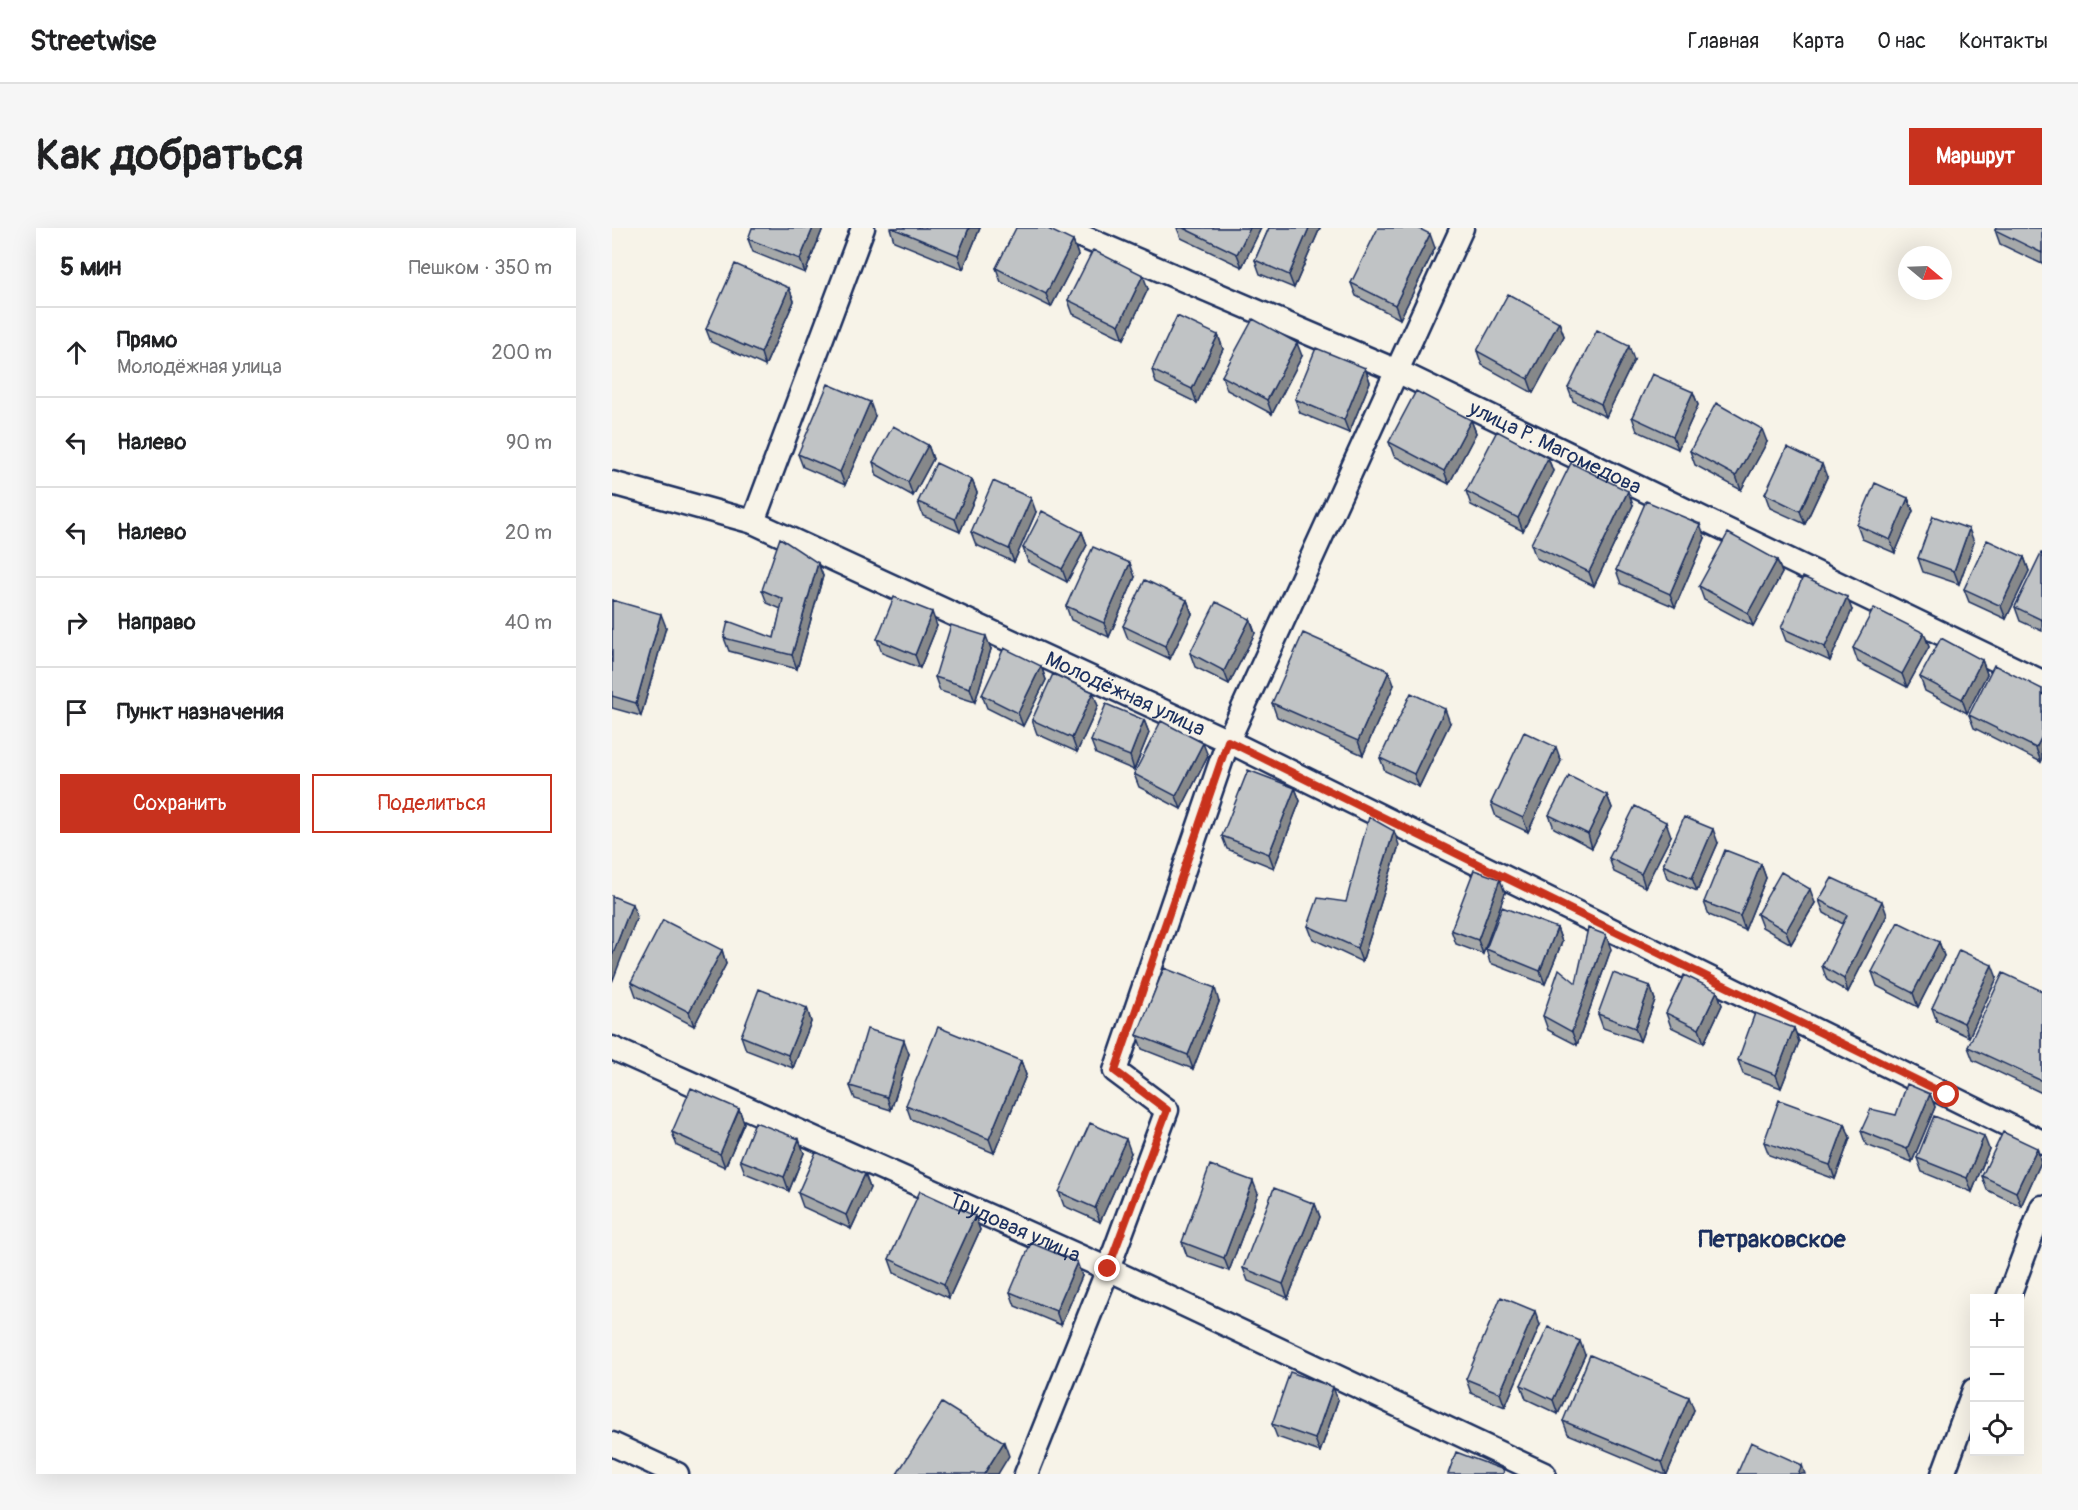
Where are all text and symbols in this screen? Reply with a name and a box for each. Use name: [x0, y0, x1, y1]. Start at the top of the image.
text: Streetwise: [30, 24, 156, 59]
text: Главная: [1688, 28, 1759, 55]
text: Карта: [1792, 28, 1844, 55]
text: О нас: [1877, 28, 1926, 55]
text: Контакты: [1959, 28, 2048, 55]
button: Маршрут: [1909, 128, 2042, 185]
text: Как добраться: [36, 130, 303, 182]
north arrow: [1898, 246, 1952, 300]
text: 5 мин: [60, 251, 121, 283]
text: Пешком · 350 m: [409, 255, 552, 280]
text: Прямо: [117, 326, 177, 354]
icon: ahead: [60, 336, 93, 369]
text: 200 m: [491, 340, 552, 365]
text: Молодёжная улица: [117, 354, 282, 379]
street label: улица Р. Магомедова: [1464, 394, 1646, 500]
icon: left: [60, 426, 93, 459]
text: Налево: [117, 428, 186, 456]
text: 90 m: [506, 430, 552, 455]
icon: left: [60, 516, 93, 549]
text: Налево: [117, 518, 186, 546]
text: 20 m: [505, 520, 552, 545]
icon: right: [60, 606, 93, 639]
text: Направо: [117, 608, 196, 636]
text: 40 m: [505, 610, 552, 635]
street label: Молодёжная улица: [1041, 645, 1210, 742]
icon: arrive: [60, 696, 93, 729]
text: Пункт назначения: [117, 698, 284, 726]
button: Сохранить: [60, 774, 300, 833]
button: Поделиться: [312, 774, 552, 833]
route start: [1933, 1081, 1959, 1107]
street label: Трудовая улица: [945, 1186, 1085, 1269]
district label: Петраковское: [1698, 1225, 1847, 1254]
route end: [1094, 1255, 1120, 1281]
map controls: [1970, 1294, 2024, 1456]
button: +: [1970, 1294, 2024, 1348]
button: −: [1970, 1348, 2024, 1402]
button: locate: [1970, 1402, 2024, 1456]

